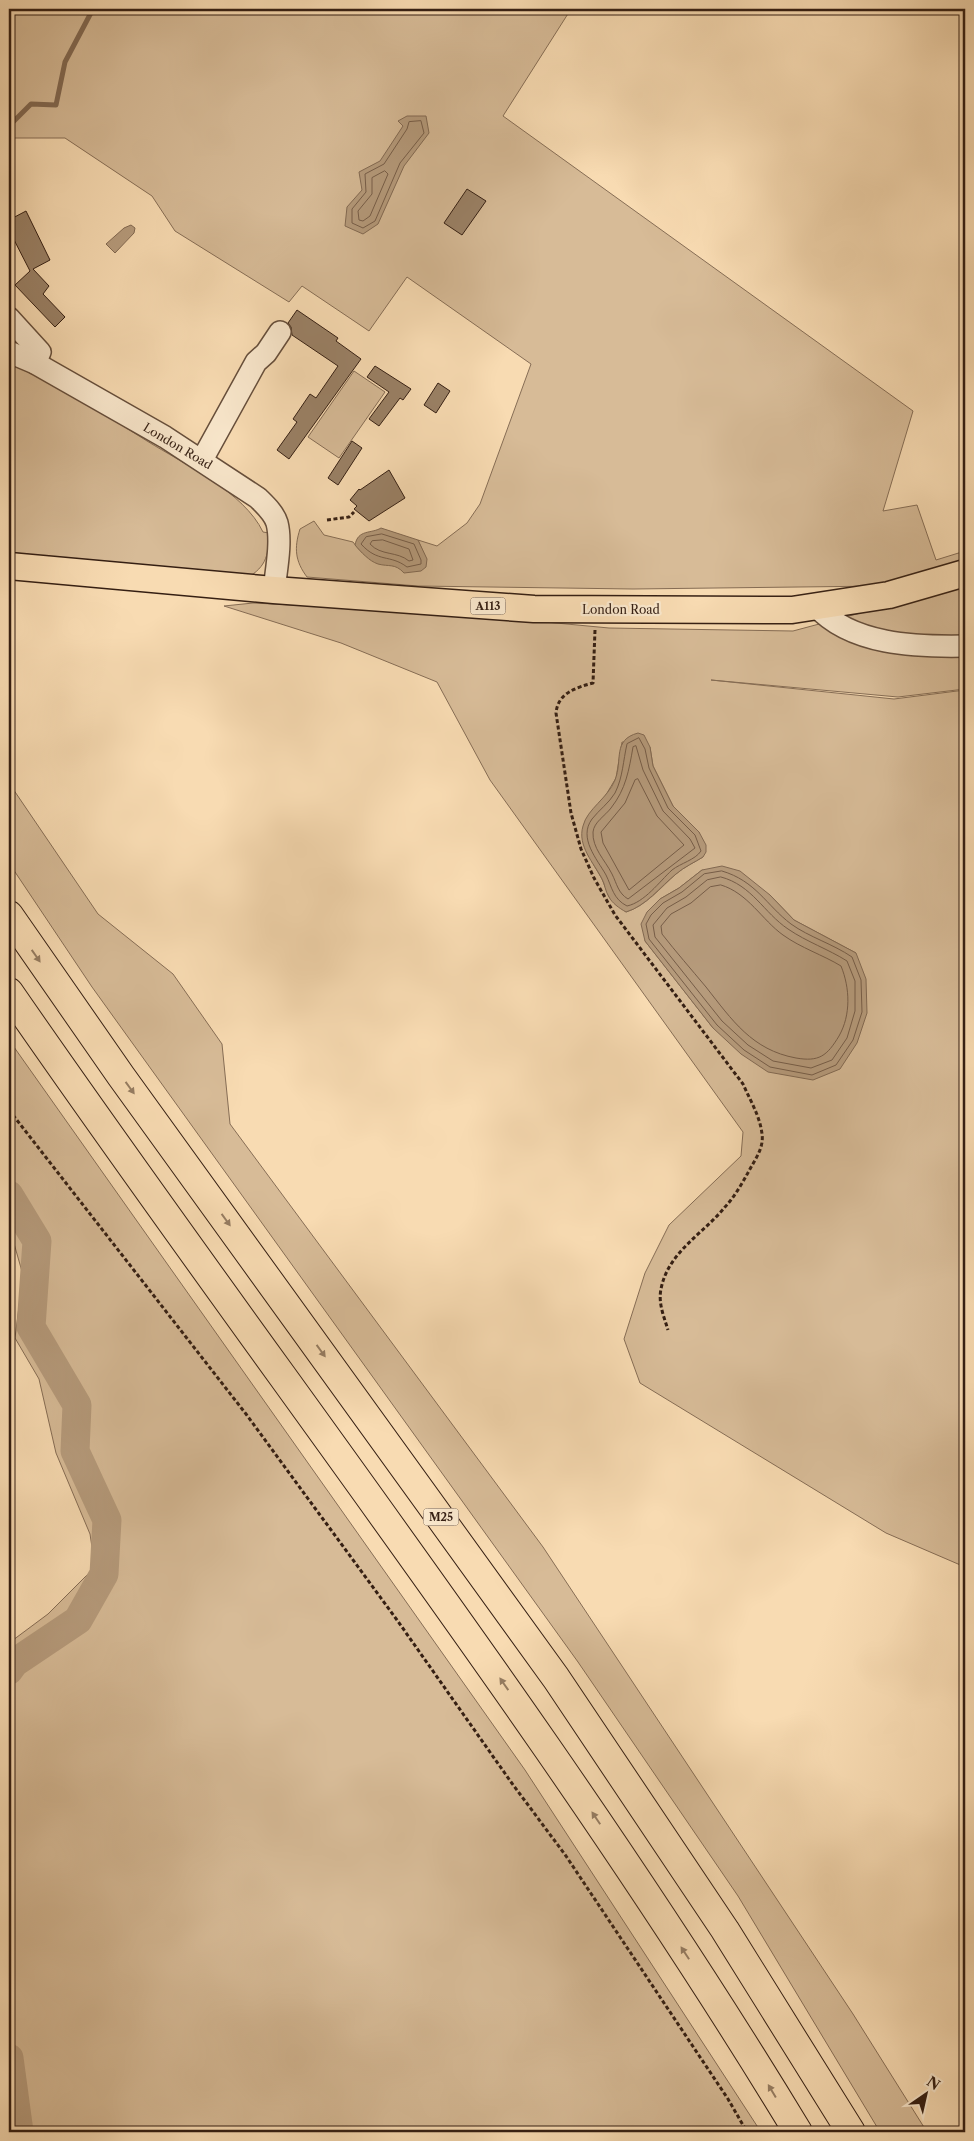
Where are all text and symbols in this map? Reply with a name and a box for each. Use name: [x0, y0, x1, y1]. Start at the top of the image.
street label: London Road: [141, 420, 216, 473]
road number: A113: [470, 598, 506, 614]
street label: London Road: [582, 602, 661, 617]
one-way arrow: [31, 949, 41, 962]
one-way arrow: [125, 1081, 136, 1094]
one-way arrow: [221, 1213, 231, 1227]
one-way arrow: [316, 1344, 326, 1358]
road number: M25: [424, 1508, 458, 1525]
one-way arrow: [499, 1677, 509, 1690]
one-way arrow: [591, 1811, 601, 1824]
one-way arrow: [681, 1947, 690, 1960]
north arrow: [902, 2068, 952, 2118]
text: N: [923, 2072, 943, 2094]
one-way arrow: [768, 2084, 777, 2097]

